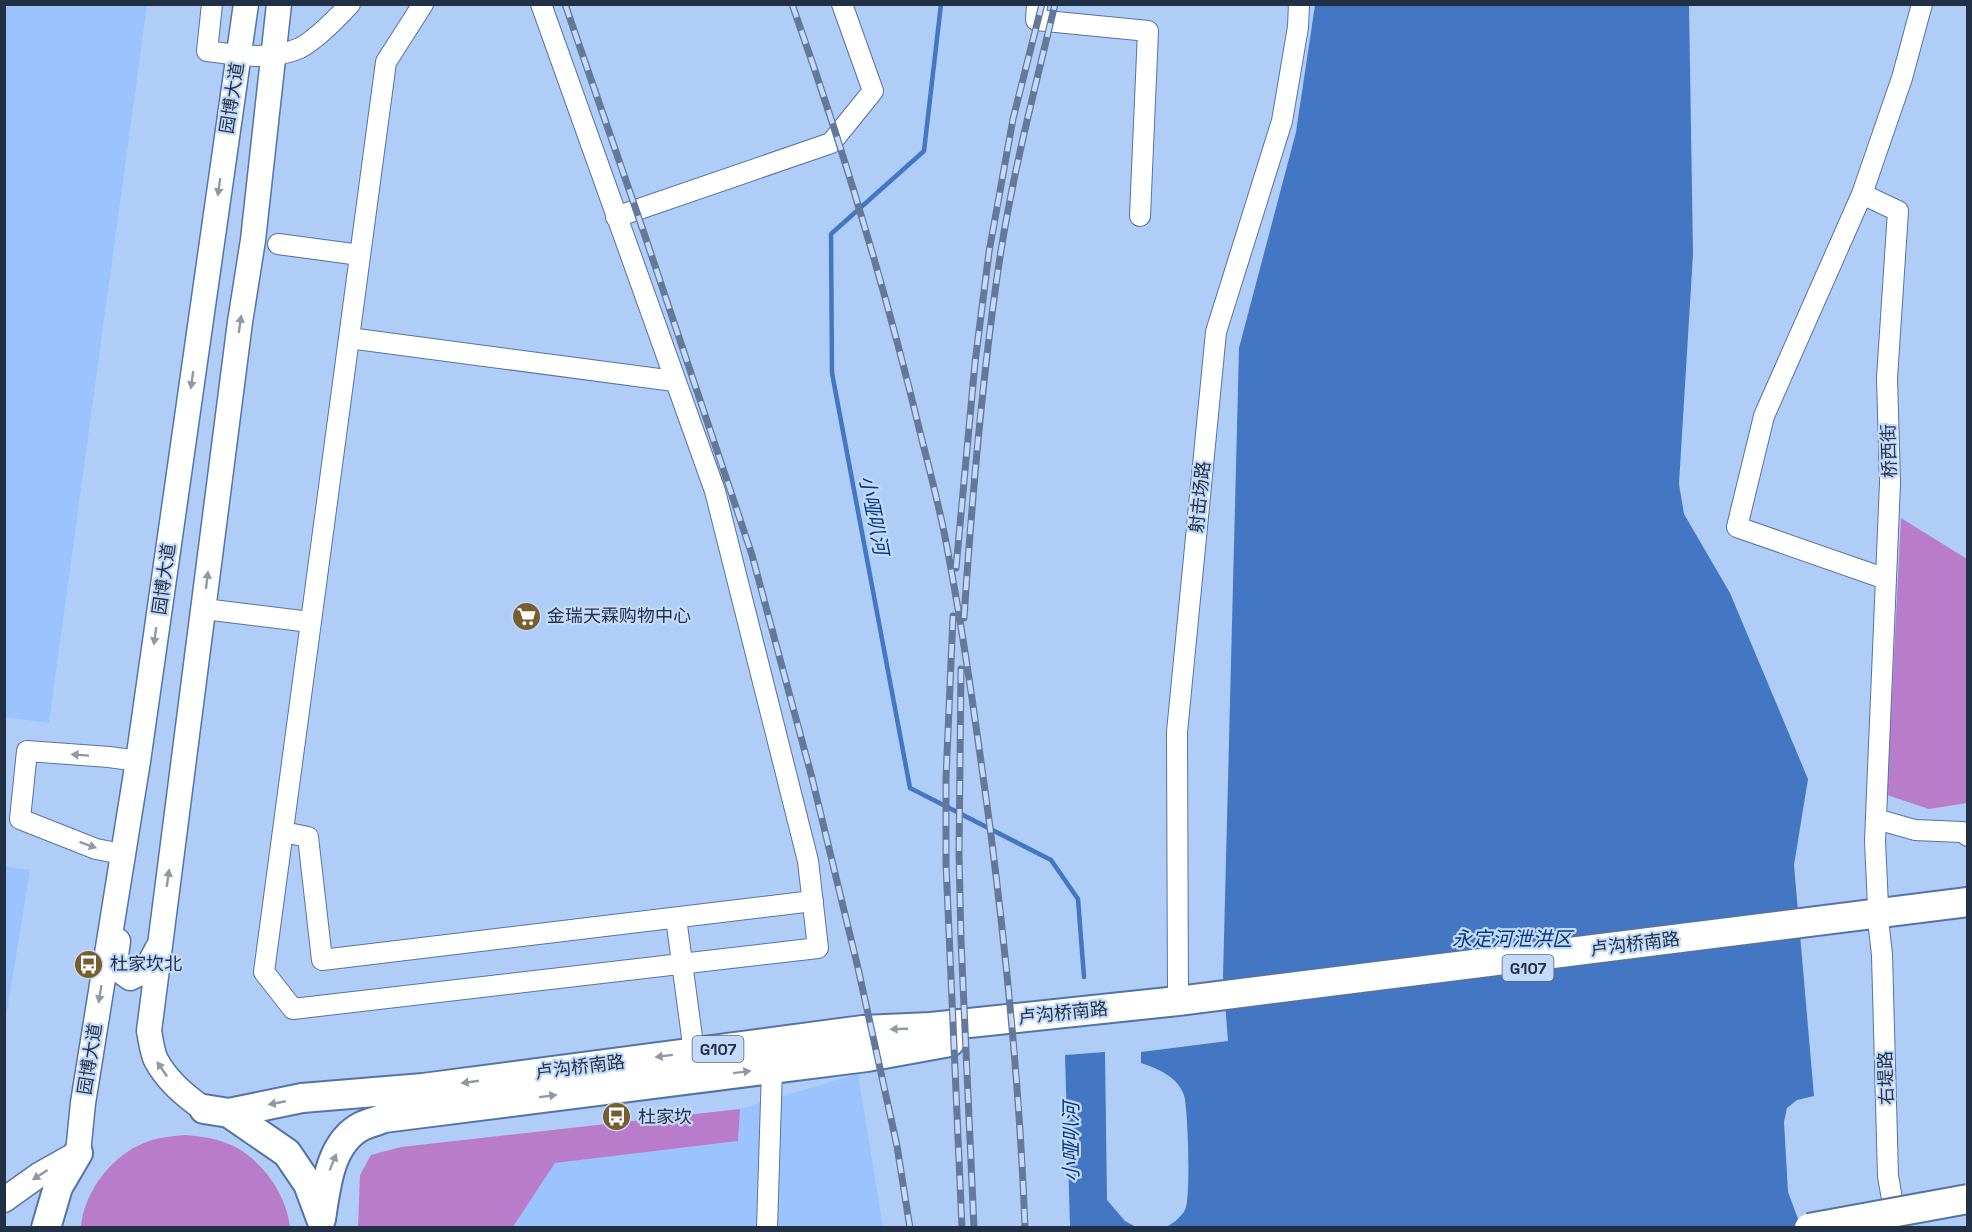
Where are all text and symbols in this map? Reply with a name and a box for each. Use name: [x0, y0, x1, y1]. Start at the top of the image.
street label: 园博大道: [215, 61, 248, 135]
one-way arrow: [215, 178, 224, 197]
one-way arrow: [235, 315, 244, 334]
one-way arrow: [187, 371, 196, 390]
street label: 桥西街: [1876, 424, 1901, 478]
street label: 射击场路: [1184, 460, 1215, 534]
water label: 小哑叭河: [854, 473, 895, 561]
street label: 园博大道: [147, 542, 180, 616]
one-way arrow: [203, 571, 212, 590]
supermarket icon: 金瑞天霖购物中心: [510, 600, 542, 632]
place label: 金瑞天霖购物中心: [547, 604, 691, 627]
one-way arrow: [151, 626, 160, 645]
one-way arrow: [70, 750, 89, 759]
one-way arrow: [79, 841, 97, 851]
one-way arrow: [164, 868, 173, 887]
water label: 永定河泄洪区: [1452, 926, 1575, 952]
street label: 卢沟桥南路: [1589, 927, 1681, 960]
bus stop icon: 杜家坎北: [73, 948, 105, 980]
place label: 杜家坎北: [110, 952, 182, 975]
road number: G107: [1502, 955, 1553, 981]
one-way arrow: [96, 985, 105, 1004]
street label: 卢沟桥南路: [1017, 996, 1109, 1029]
street label: 园博大道: [73, 1022, 106, 1096]
one-way arrow: [889, 1024, 908, 1033]
road number: G107: [692, 1036, 744, 1062]
street label: 卢沟桥南路: [534, 1050, 626, 1083]
street label: 右堤路: [1873, 1051, 1898, 1105]
one-way arrow: [654, 1052, 673, 1061]
one-way arrow: [157, 1060, 168, 1077]
one-way arrow: [732, 1068, 751, 1077]
one-way arrow: [461, 1077, 480, 1086]
one-way arrow: [539, 1092, 558, 1101]
water label: 小哑叭河: [1058, 1098, 1084, 1182]
one-way arrow: [267, 1099, 286, 1108]
bus stop icon: 杜家坎: [601, 1101, 633, 1133]
place label: 杜家坎: [638, 1105, 692, 1128]
one-way arrow: [328, 1153, 338, 1171]
one-way arrow: [32, 1169, 48, 1180]

